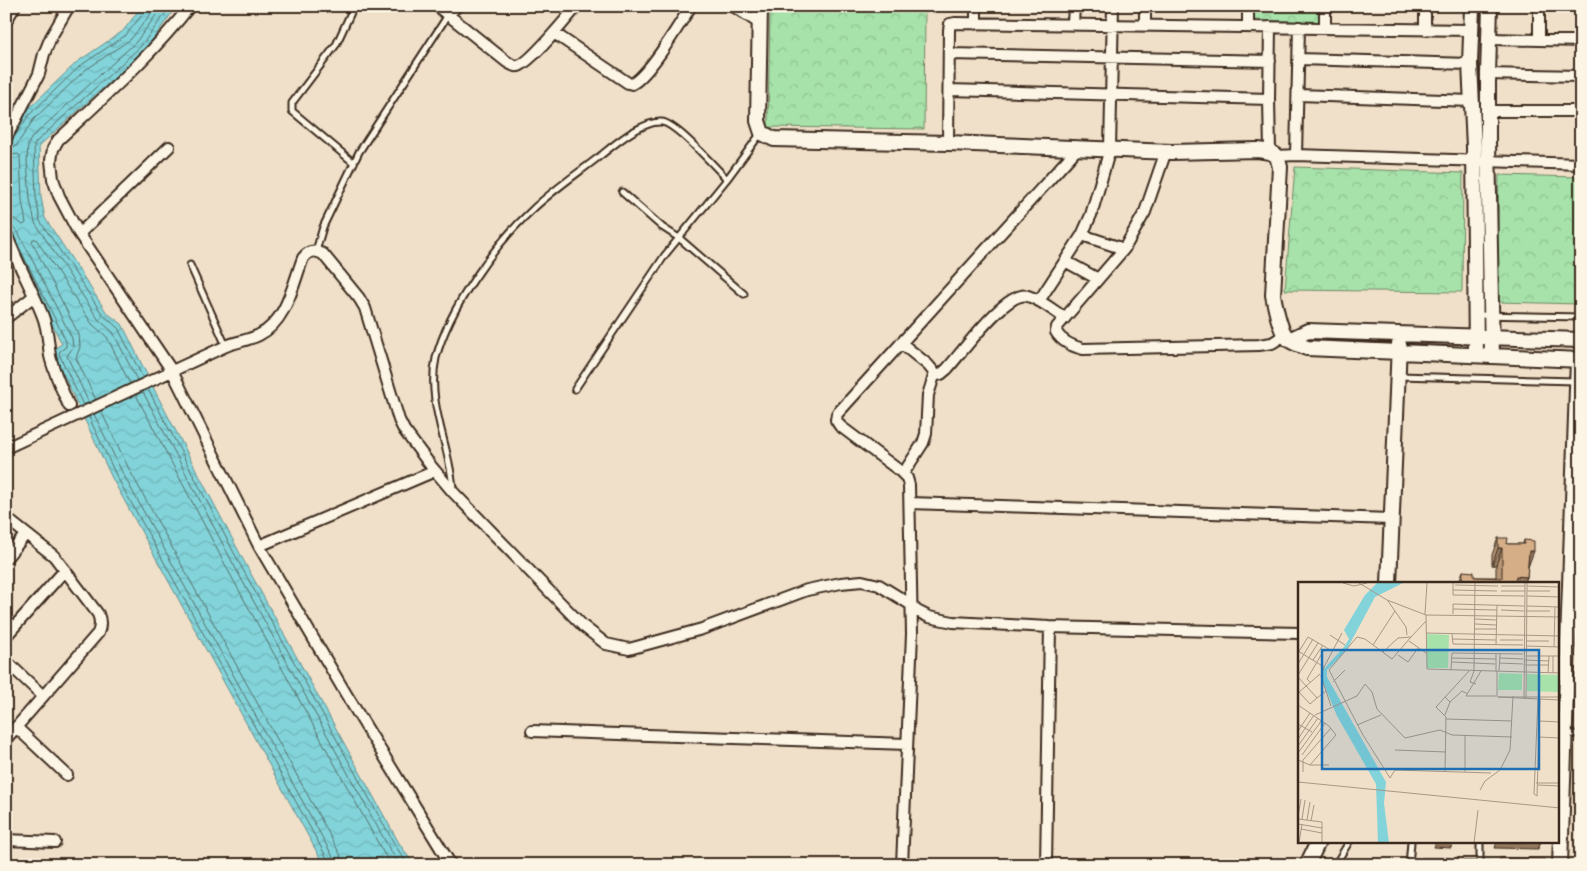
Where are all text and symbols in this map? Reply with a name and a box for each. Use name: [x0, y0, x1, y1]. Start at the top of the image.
inset map: [1298, 582, 1560, 844]

